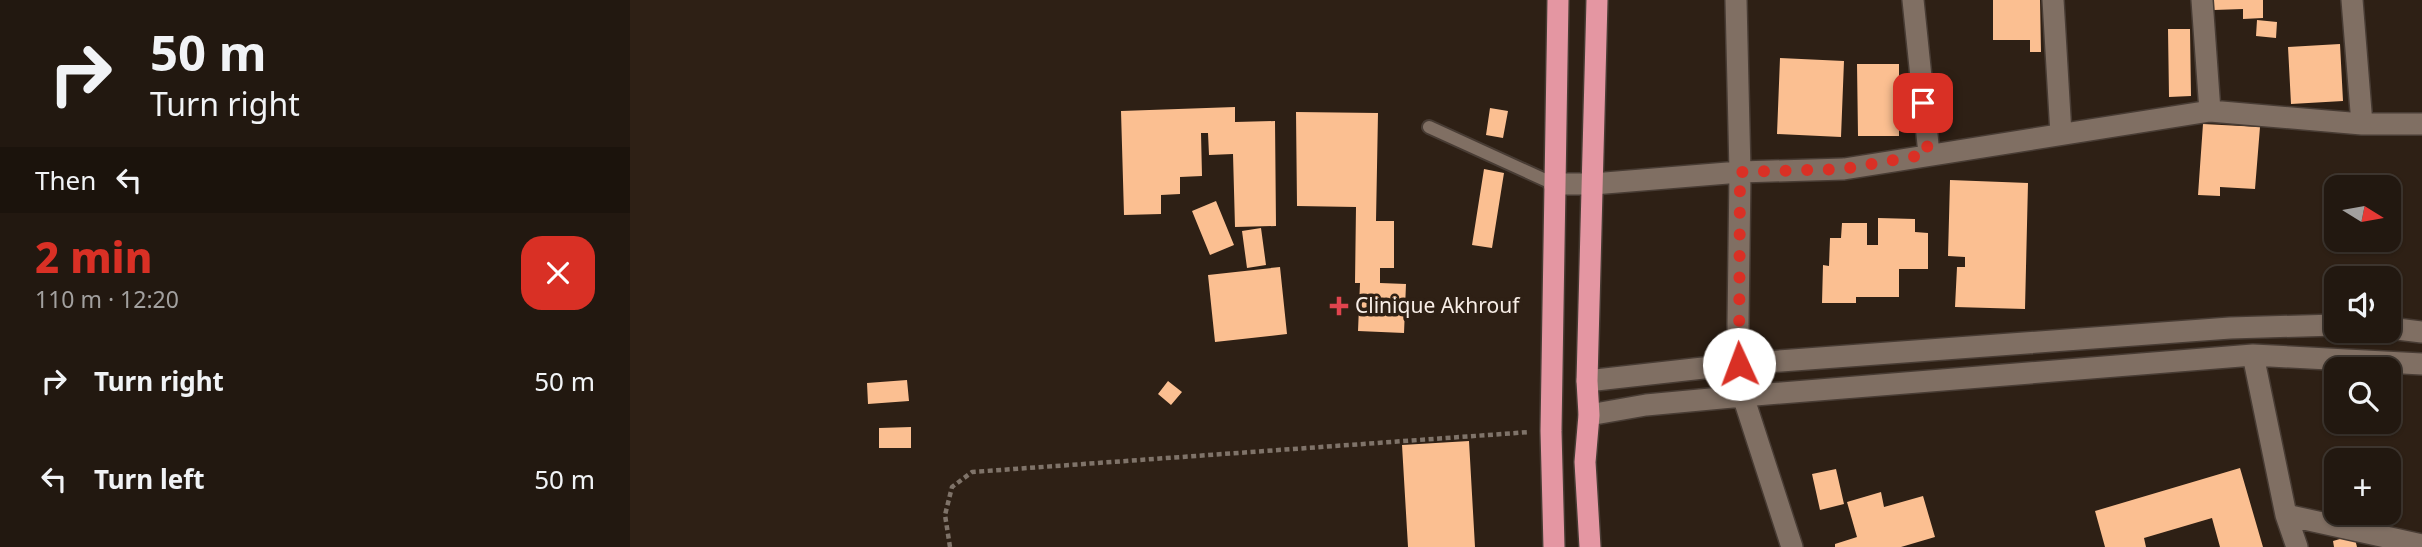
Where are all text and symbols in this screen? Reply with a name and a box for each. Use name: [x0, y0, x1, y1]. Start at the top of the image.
text: 50 m: [150, 19, 267, 85]
icon: right: [35, 28, 126, 119]
pin: [1893, 73, 1953, 133]
text: Turn right: [150, 82, 300, 125]
icon: arrive: [1904, 84, 1942, 122]
icon: left: [110, 161, 148, 199]
text: Then: [35, 162, 96, 198]
north arrow: [2324, 175, 2401, 252]
map controls: [2324, 175, 2401, 525]
text: 2 min: [35, 228, 152, 285]
button: close: [521, 236, 595, 310]
button: sound: [2324, 266, 2401, 343]
text: 110 m · 12:20: [35, 283, 179, 315]
place label: Clinique Akhrouf: [1355, 291, 1521, 319]
marker: Clinique Akhrouf: [1329, 296, 1349, 316]
position arrow: [1702, 327, 1776, 401]
button: search: [2324, 357, 2401, 434]
icon: right: [35, 362, 73, 400]
text: Turn right: [94, 363, 224, 399]
text: 50 m: [534, 363, 595, 399]
button: +: [2324, 448, 2401, 525]
icon: left: [35, 460, 73, 498]
text: Turn left: [94, 461, 205, 497]
text: 50 m: [534, 461, 595, 497]

